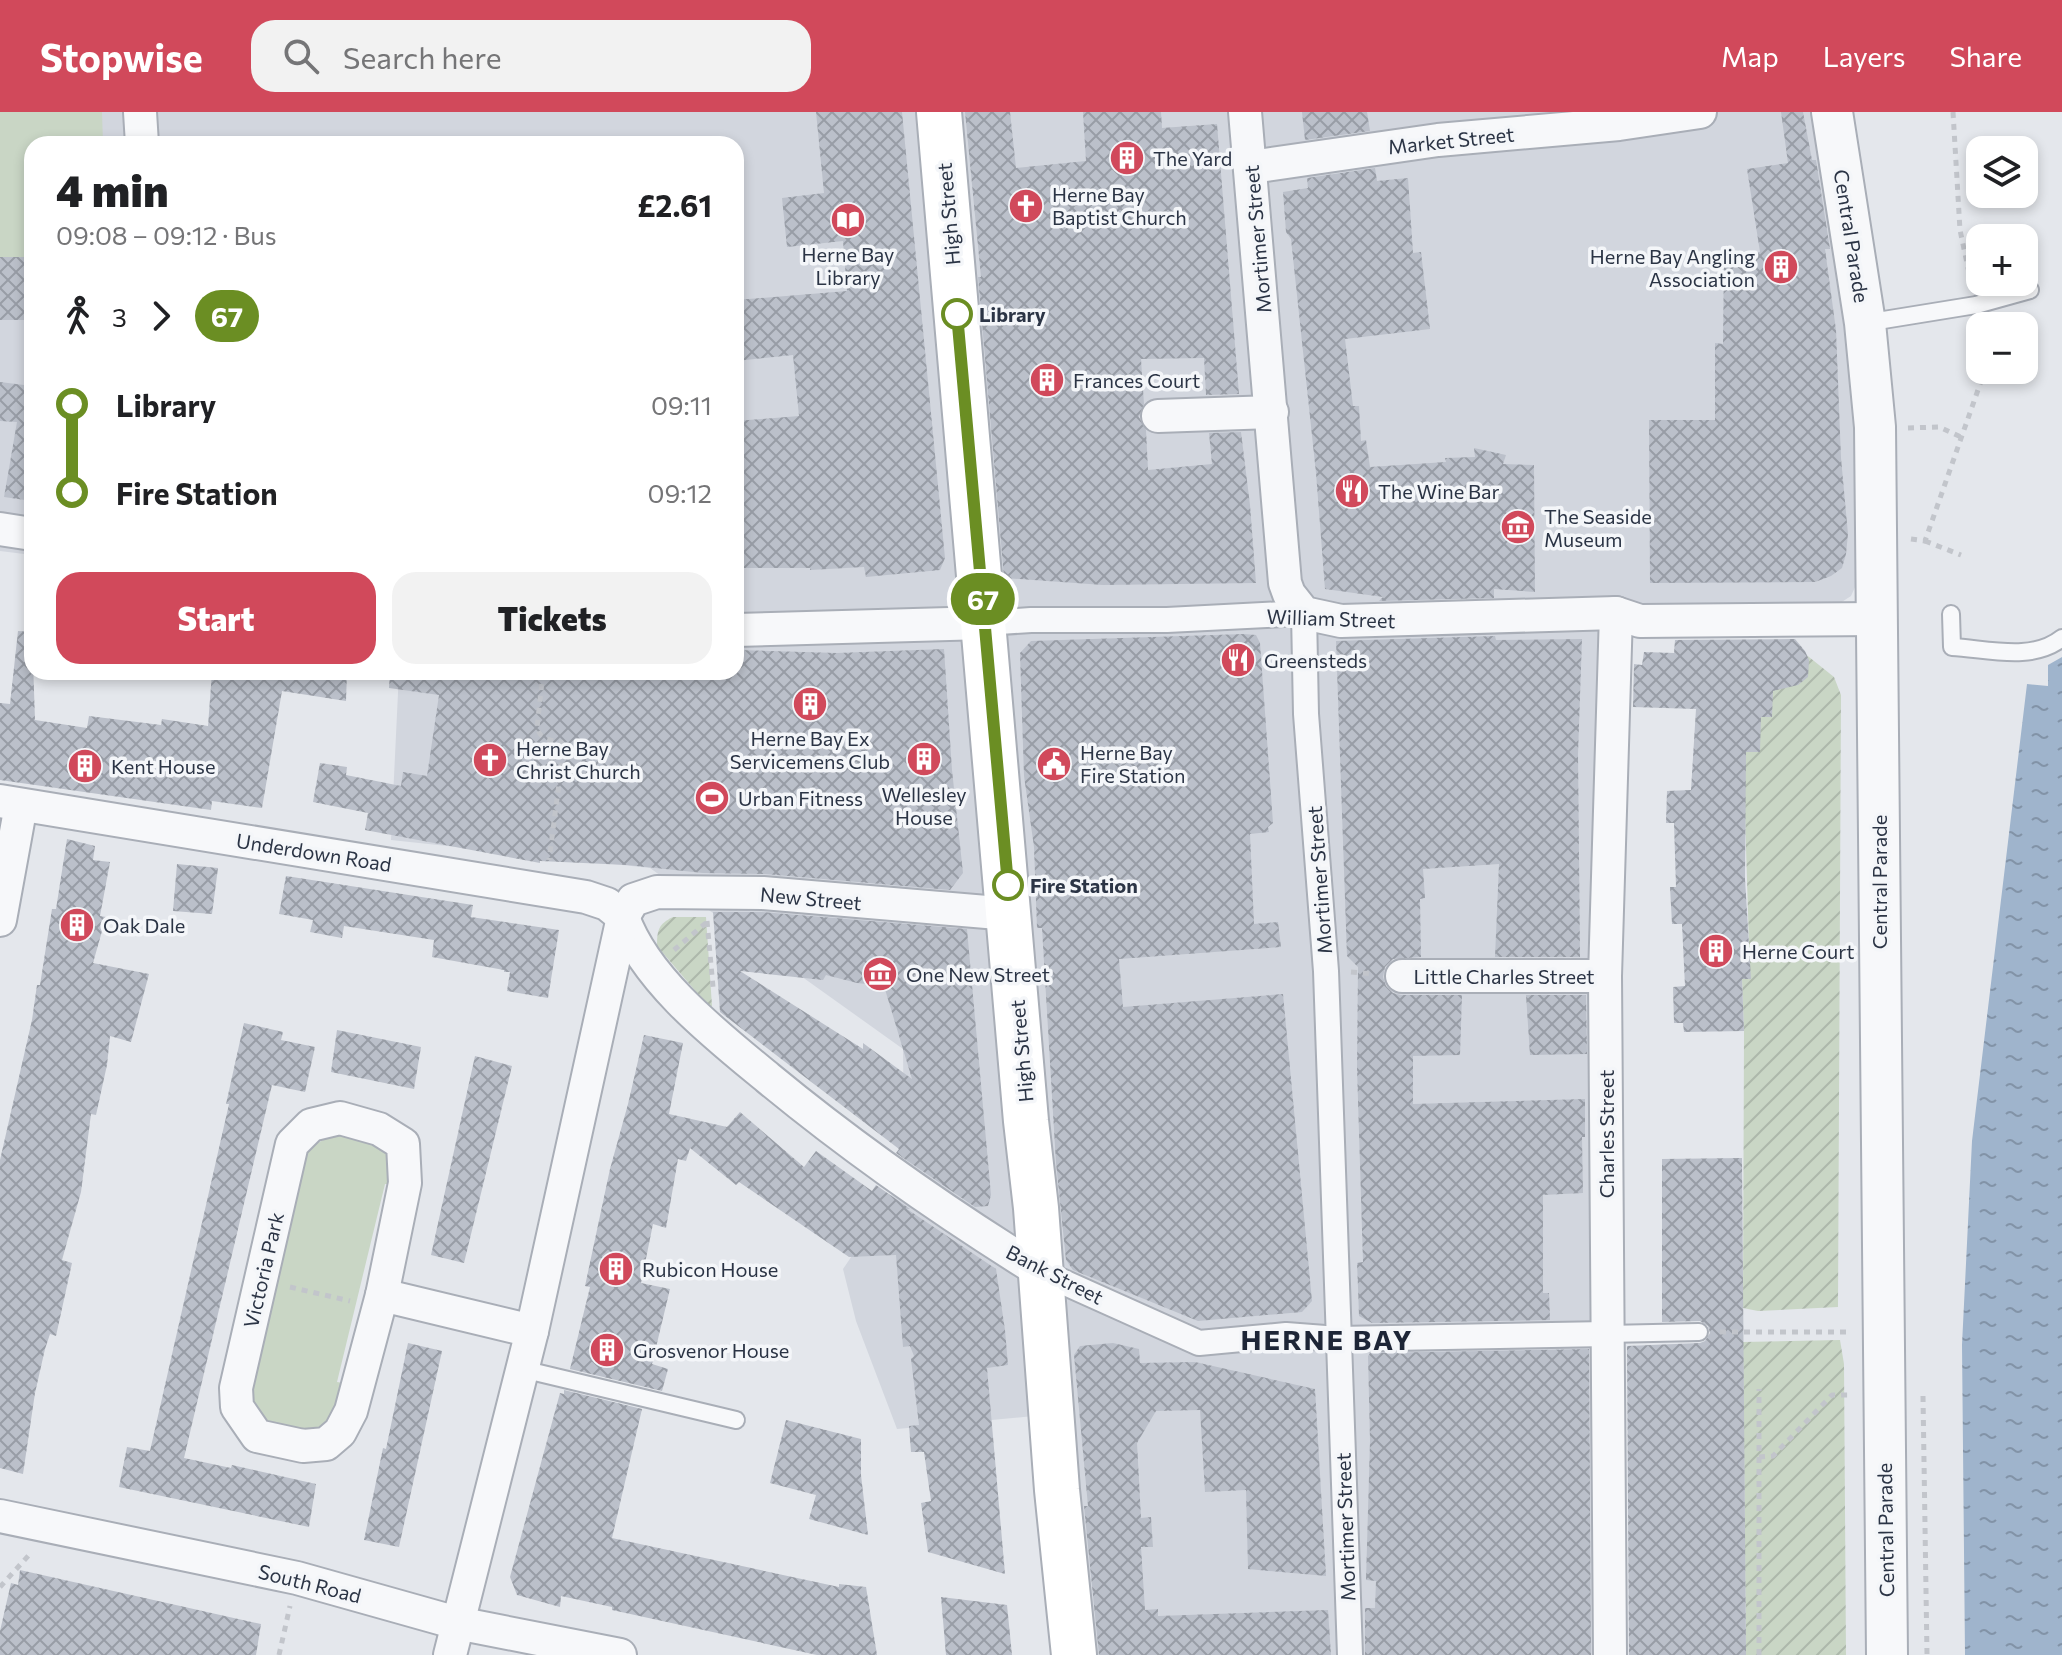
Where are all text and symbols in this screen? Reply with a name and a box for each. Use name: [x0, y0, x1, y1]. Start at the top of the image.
search box: [251, 20, 811, 92]
text: Stopwise: [40, 33, 203, 80]
icon: search: [279, 34, 323, 78]
text: Search here: [343, 38, 501, 75]
text: Map: [1721, 39, 1779, 73]
text: Layers: [1823, 39, 1905, 73]
text: Share: [1949, 39, 2022, 73]
street label: Market Street: [1387, 121, 1515, 159]
map controls: [1966, 136, 2038, 384]
button: layers: [1966, 136, 2038, 208]
building icon: The Yard: [1108, 139, 1146, 177]
place label: The Yard: [1153, 146, 1232, 170]
text: 4 min: [56, 162, 169, 216]
street label: High Street: [932, 162, 964, 266]
street label: Mortimer Street: [1239, 164, 1275, 314]
street label: Central Parade: [1830, 168, 1874, 304]
place label: Herne Bay Baptist Church: [1052, 182, 1187, 229]
text: £2.61: [637, 186, 712, 223]
church icon: Herne Bay Baptist Church: [1007, 187, 1045, 225]
library icon: Herne Bay Library: [829, 201, 867, 239]
text: 09:08 – 09:12 · Bus: [56, 219, 277, 250]
button: +: [1966, 224, 2038, 296]
place label: Herne Bay Library: [802, 242, 894, 289]
place label: Herne Bay Angling Association: [1590, 244, 1755, 291]
building icon: Herne Bay Angling Association: [1762, 248, 1800, 286]
icon: walk: [56, 294, 100, 338]
icon: forward: [139, 294, 183, 338]
text: 67: [211, 299, 243, 333]
marker: Library: [942, 299, 972, 329]
text: 3: [112, 301, 127, 332]
place label: Library: [979, 302, 1046, 326]
button: −: [1966, 312, 2038, 384]
building icon: Frances Court: [1028, 361, 1066, 399]
place label: Frances Court: [1073, 368, 1200, 392]
text: Library: [116, 386, 216, 423]
text: 09:11: [651, 389, 712, 420]
restaurant icon: The Wine Bar: [1333, 472, 1371, 510]
text: Fire Station: [116, 474, 278, 511]
text: 09:12: [648, 477, 712, 508]
place label: The Wine Bar: [1378, 479, 1499, 503]
place label: The Seaside Museum: [1544, 504, 1652, 551]
museum icon: The Seaside Museum: [1499, 508, 1537, 546]
button: Start: [56, 572, 376, 664]
button: Tickets: [392, 572, 712, 664]
line badge: 67: [947, 573, 1019, 625]
text: 67: [967, 582, 999, 616]
street label: William Street: [1266, 604, 1396, 632]
restaurant icon: Greensteds: [1219, 641, 1257, 679]
place label: Greensteds: [1264, 648, 1367, 672]
building icon: Herne Bay Ex Servicemens Club: [791, 685, 829, 723]
place label: Herne Bay Ex Servicemens Club: [730, 726, 890, 773]
place label: Herne Bay Christ Church: [516, 736, 641, 783]
building icon: Wellesley House: [905, 740, 943, 778]
place label: Herne Bay Fire Station: [1080, 740, 1186, 787]
church icon: Herne Bay Christ Church: [471, 741, 509, 779]
public building icon: Herne Bay Fire Station: [1035, 745, 1073, 783]
building icon: Kent House: [66, 747, 104, 785]
place label: Kent House: [111, 754, 216, 778]
sports icon: Urban Fitness: [693, 779, 731, 817]
place label: Wellesley House: [881, 782, 967, 829]
place label: Urban Fitness: [738, 786, 863, 810]
street label: Mortimer Street: [1302, 805, 1336, 955]
street label: Central Parade: [1867, 815, 1891, 949]
street label: Underdown Road: [235, 828, 393, 876]
marker: Fire Station: [993, 870, 1023, 900]
place label: Fire Station: [1030, 873, 1138, 897]
street label: New Street: [759, 882, 863, 914]
building icon: Oak Dale: [58, 906, 96, 944]
place label: Oak Dale: [103, 913, 185, 937]
building icon: Herne Court: [1697, 932, 1735, 970]
place label: Herne Court: [1742, 939, 1854, 963]
museum icon: One New Street: [861, 955, 899, 993]
place label: One New Street: [906, 962, 1050, 986]
street label: Little Charles Street: [1413, 964, 1595, 988]
street label: High Street: [1005, 999, 1037, 1103]
street label: Charles Street: [1594, 1070, 1618, 1198]
street label: Victoria Park: [238, 1210, 288, 1330]
street label: Bank Street: [1002, 1239, 1108, 1309]
building icon: Rubicon House: [597, 1250, 635, 1288]
place label: Rubicon House: [642, 1257, 778, 1281]
district label: HERNE BAY: [1241, 1322, 1413, 1356]
building icon: Grosvenor House: [588, 1331, 626, 1369]
place label: Grosvenor House: [633, 1338, 789, 1362]
street label: Mortimer Street: [1330, 1452, 1360, 1602]
street label: Central Parade: [1872, 1463, 1898, 1597]
street label: South Road: [256, 1559, 364, 1607]

